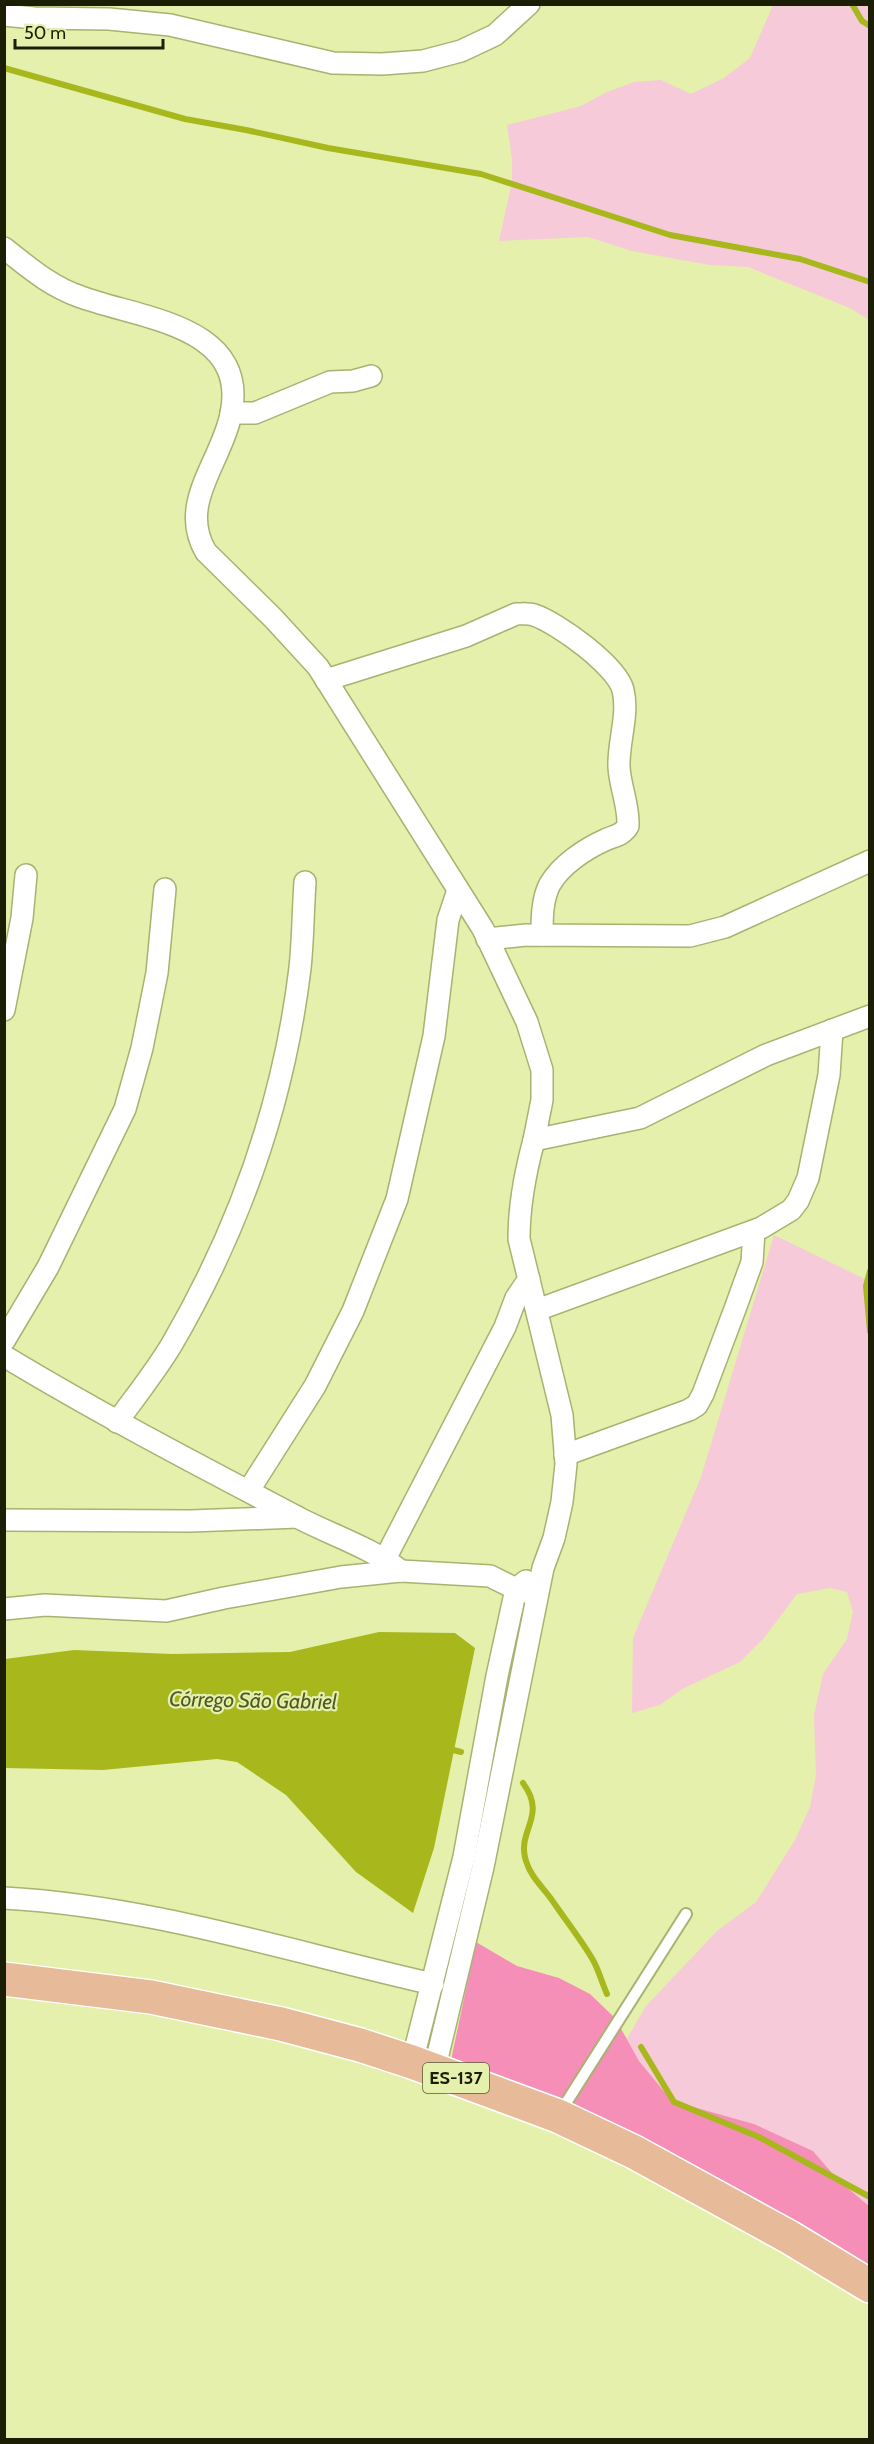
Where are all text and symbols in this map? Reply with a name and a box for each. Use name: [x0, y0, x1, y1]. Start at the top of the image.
scale bar: [15, 12, 164, 50]
text: 50 m: [24, 22, 66, 44]
water label: Córrego São Gabriel: [169, 1686, 337, 1714]
road number: ES-137: [423, 2063, 489, 2093]

